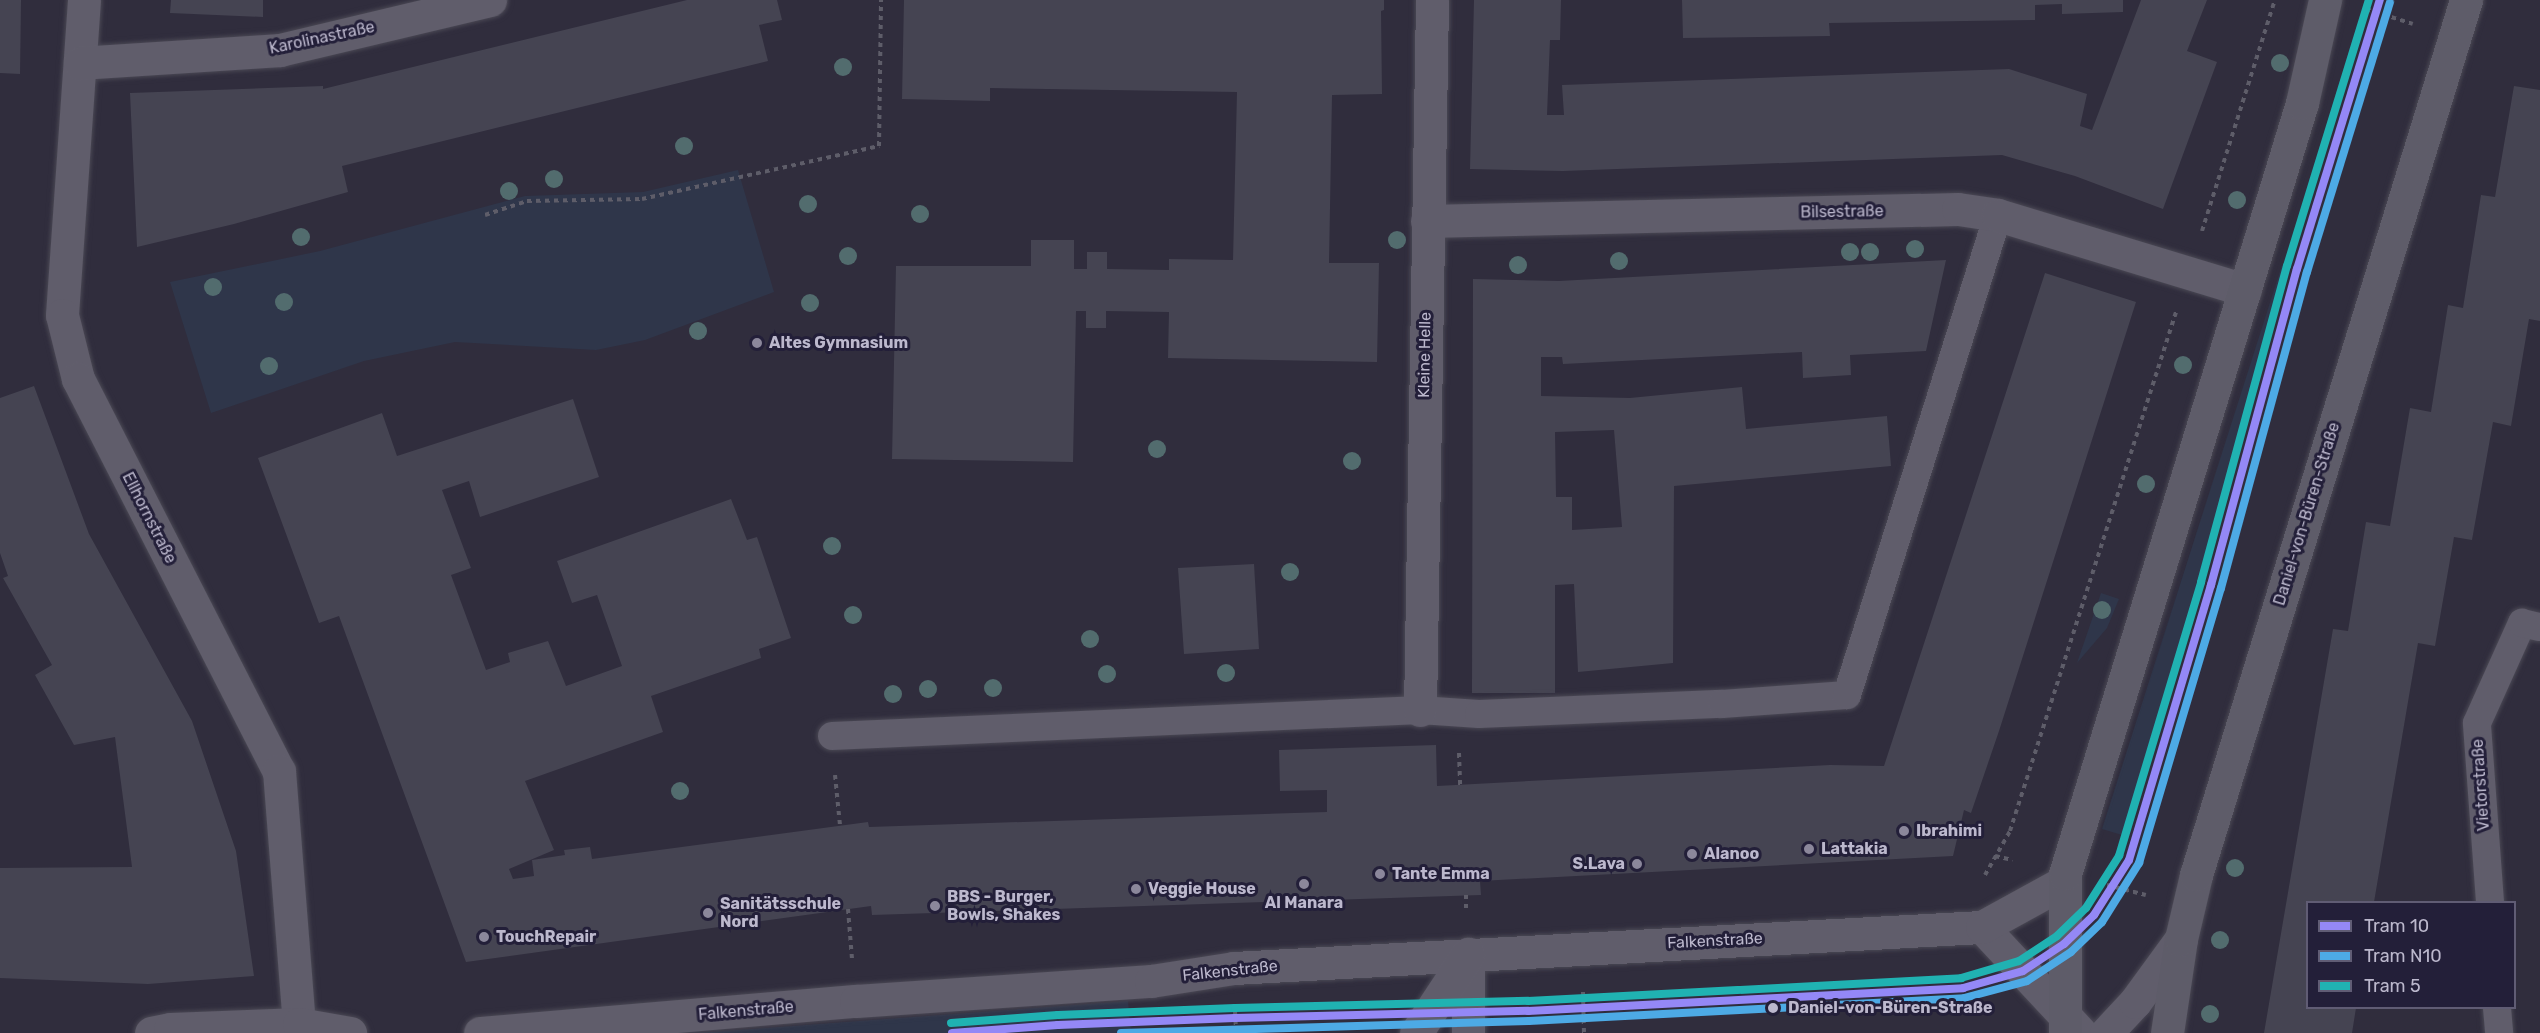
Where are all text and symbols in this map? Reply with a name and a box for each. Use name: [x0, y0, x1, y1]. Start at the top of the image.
street label: Karolinastraße: [268, 17, 376, 59]
street label: Bilsestraße: [1800, 202, 1884, 222]
street label: Kleine Helle: [1415, 312, 1435, 398]
place label: Altes Gymnasium: [769, 333, 908, 353]
marker: Altes Gymnasium: [750, 336, 764, 350]
street label: Daniel-von-Büren-Straße: [2270, 420, 2344, 608]
street label: Ellhornstraße: [118, 469, 180, 567]
street label: Vietorstraße: [2468, 738, 2494, 832]
place label: Ibrahimi: [1916, 821, 1982, 841]
marker: Ibrahimi: [1897, 824, 1911, 838]
place label: Lattakia: [1821, 839, 1888, 859]
marker: Lattakia: [1802, 842, 1816, 856]
place label: Alanoo: [1704, 844, 1759, 864]
marker: Alanoo: [1685, 847, 1699, 861]
place label: S.Lava: [1573, 854, 1625, 874]
marker: S.Lava: [1630, 857, 1644, 871]
place label: Tante Emma: [1392, 864, 1490, 884]
marker: Tante Emma: [1373, 867, 1387, 881]
marker: Al Manara: [1297, 877, 1311, 891]
place label: Veggie House: [1148, 879, 1256, 899]
marker: Veggie House: [1129, 882, 1143, 896]
place label: BBS - Burger, Bowls, Shakes: [947, 887, 1060, 925]
place label: Al Manara: [1265, 893, 1343, 913]
place label: Sanitätsschule Nord: [720, 894, 841, 932]
marker: BBS - Burger, Bowls, Shakes: [928, 899, 942, 913]
legend: [2306, 901, 2516, 1009]
marker: Sanitätsschule Nord: [701, 906, 715, 920]
text: Tram 10: [2364, 915, 2429, 937]
place label: TouchRepair: [496, 927, 596, 947]
street label: Falkenstraße: [1667, 929, 1763, 953]
marker: TouchRepair: [477, 930, 491, 944]
text: Tram N10: [2364, 945, 2442, 967]
street label: Falkenstraße: [1181, 956, 1279, 986]
text: Tram 5: [2364, 975, 2421, 997]
street label: Falkenstraße: [697, 997, 795, 1025]
marker: Daniel-von-Büren-Straße: [1763, 998, 1783, 1018]
place label: Daniel-von-Büren-Straße: [1788, 998, 1992, 1018]

